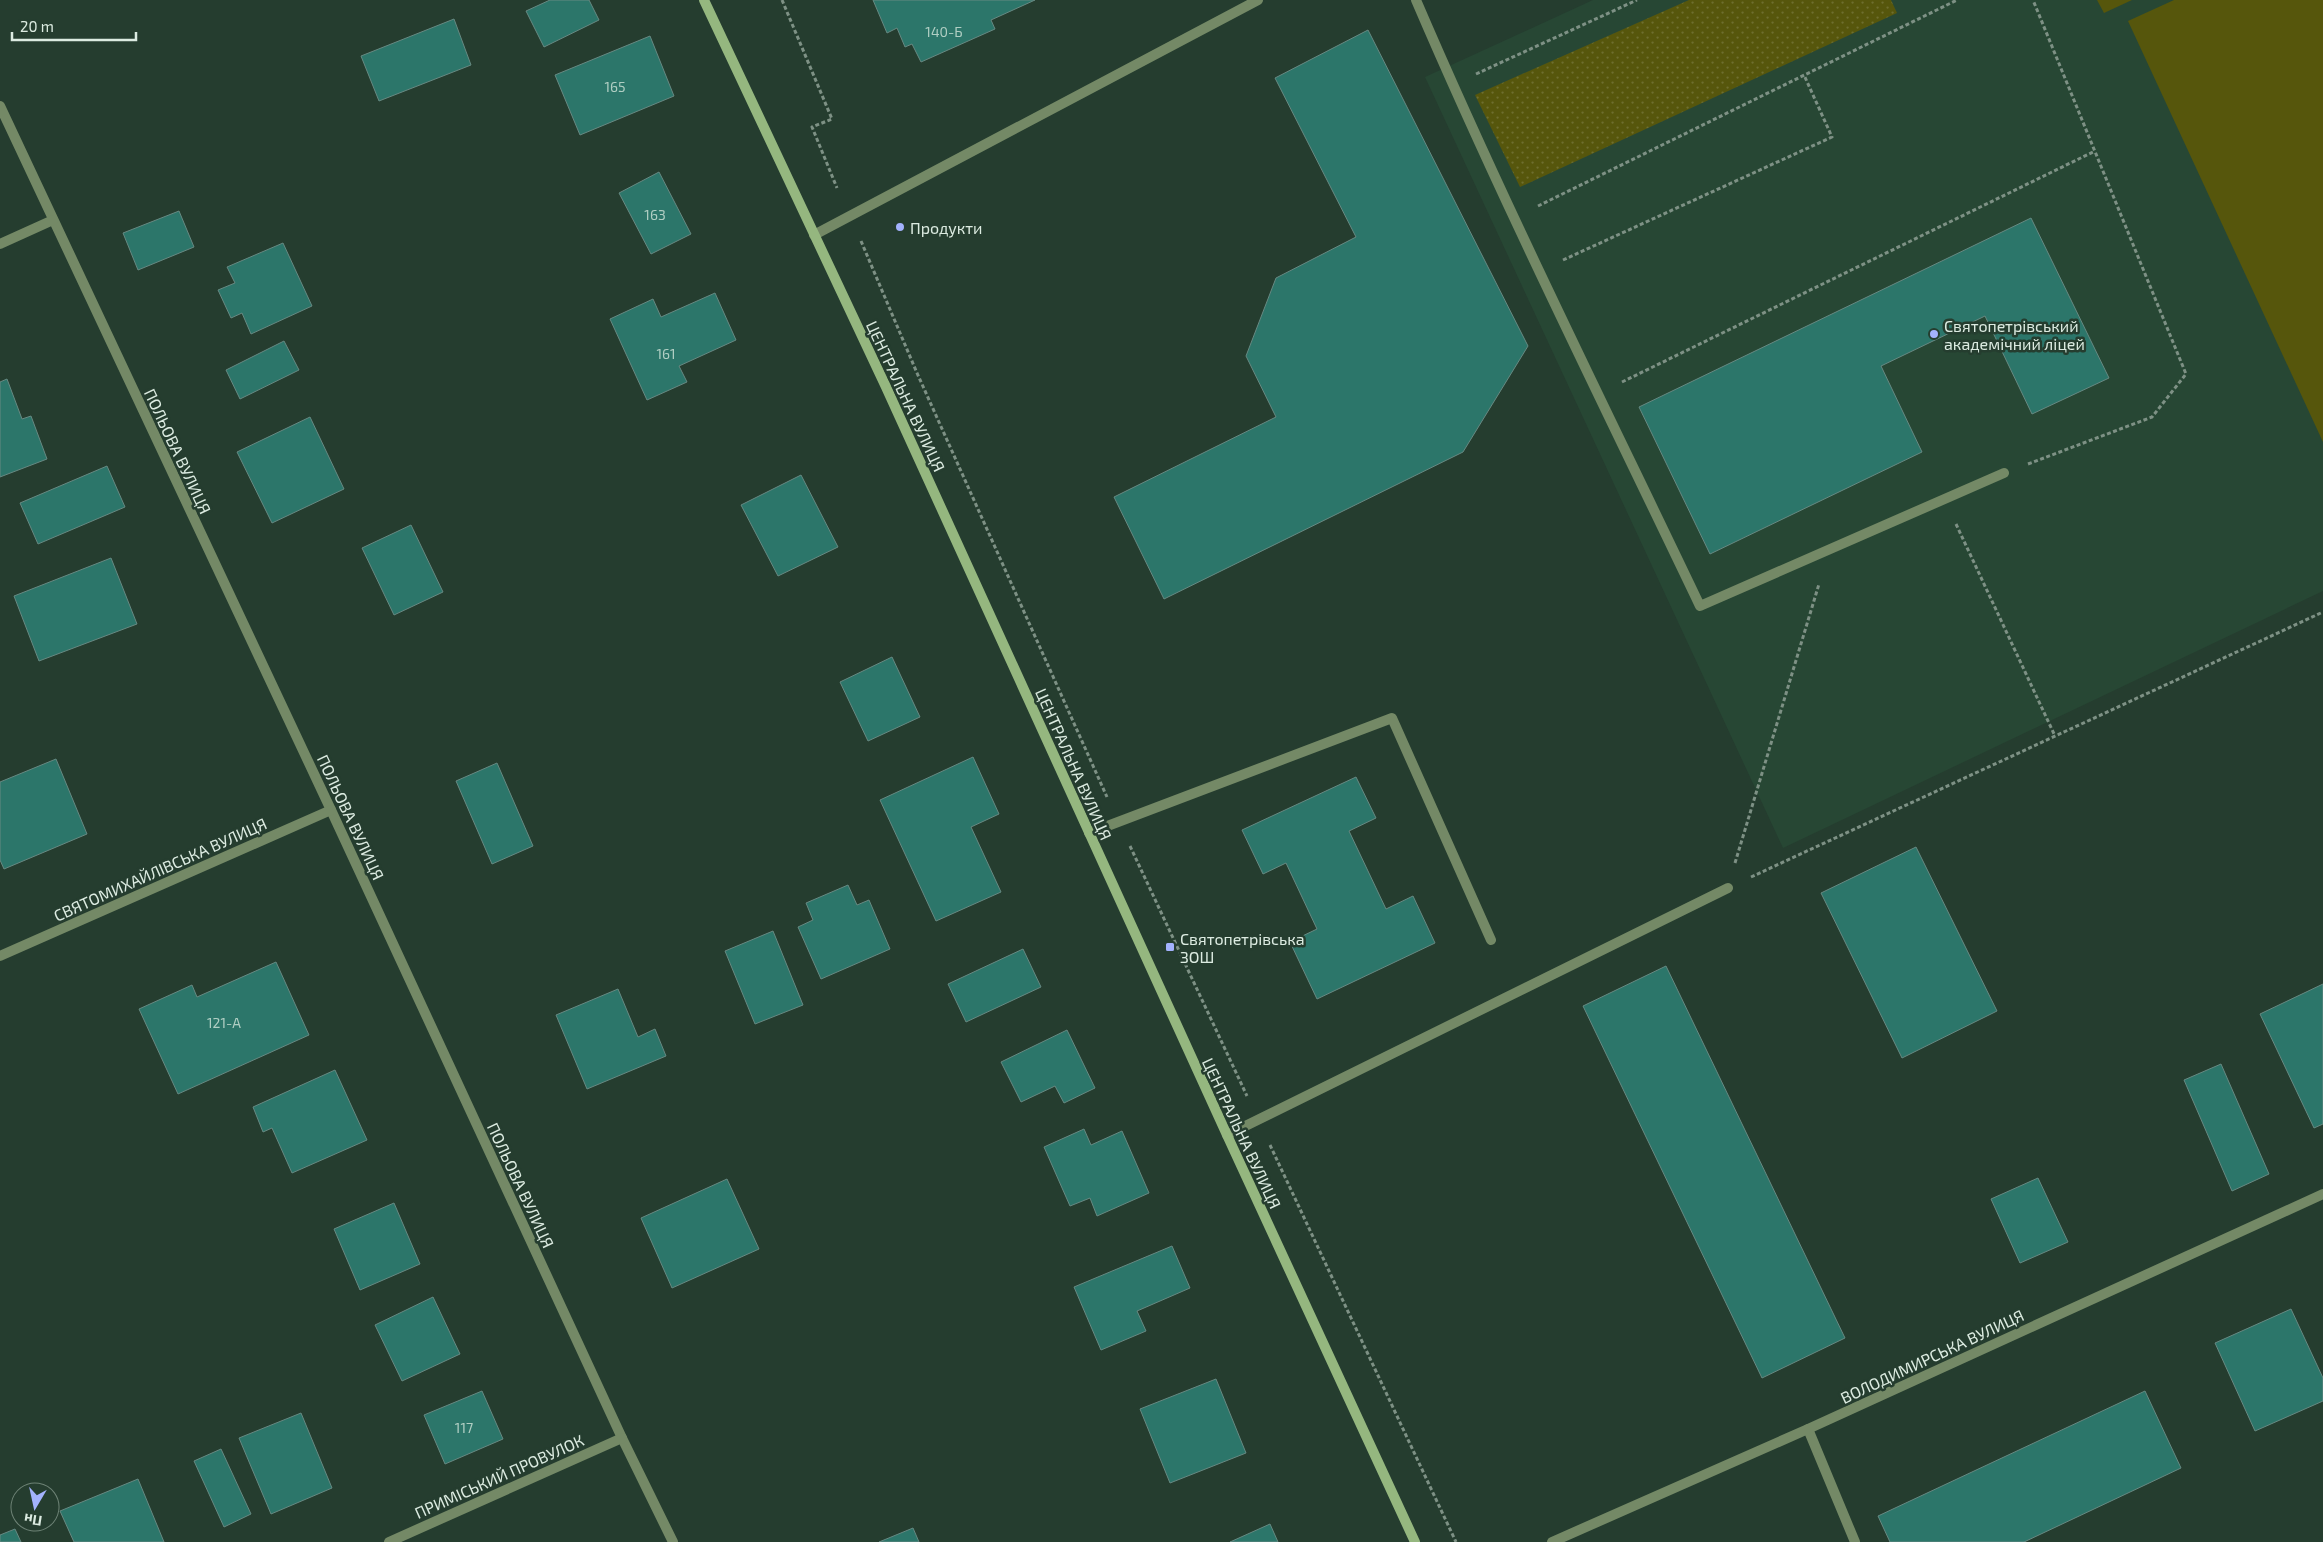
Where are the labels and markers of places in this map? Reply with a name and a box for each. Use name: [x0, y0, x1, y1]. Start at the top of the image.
place label: Продукти: [910, 218, 983, 238]
marker: Продукти: [894, 221, 906, 233]
place label: Святопетрівський академічний ліцей: [1944, 316, 2085, 353]
marker: Святопетрівський академічний ліцей: [1928, 328, 1940, 340]
place label: Святопетрівська ЗОШ: [1180, 929, 1305, 966]
marker: Святопетрівська ЗОШ: [1164, 941, 1176, 953]

